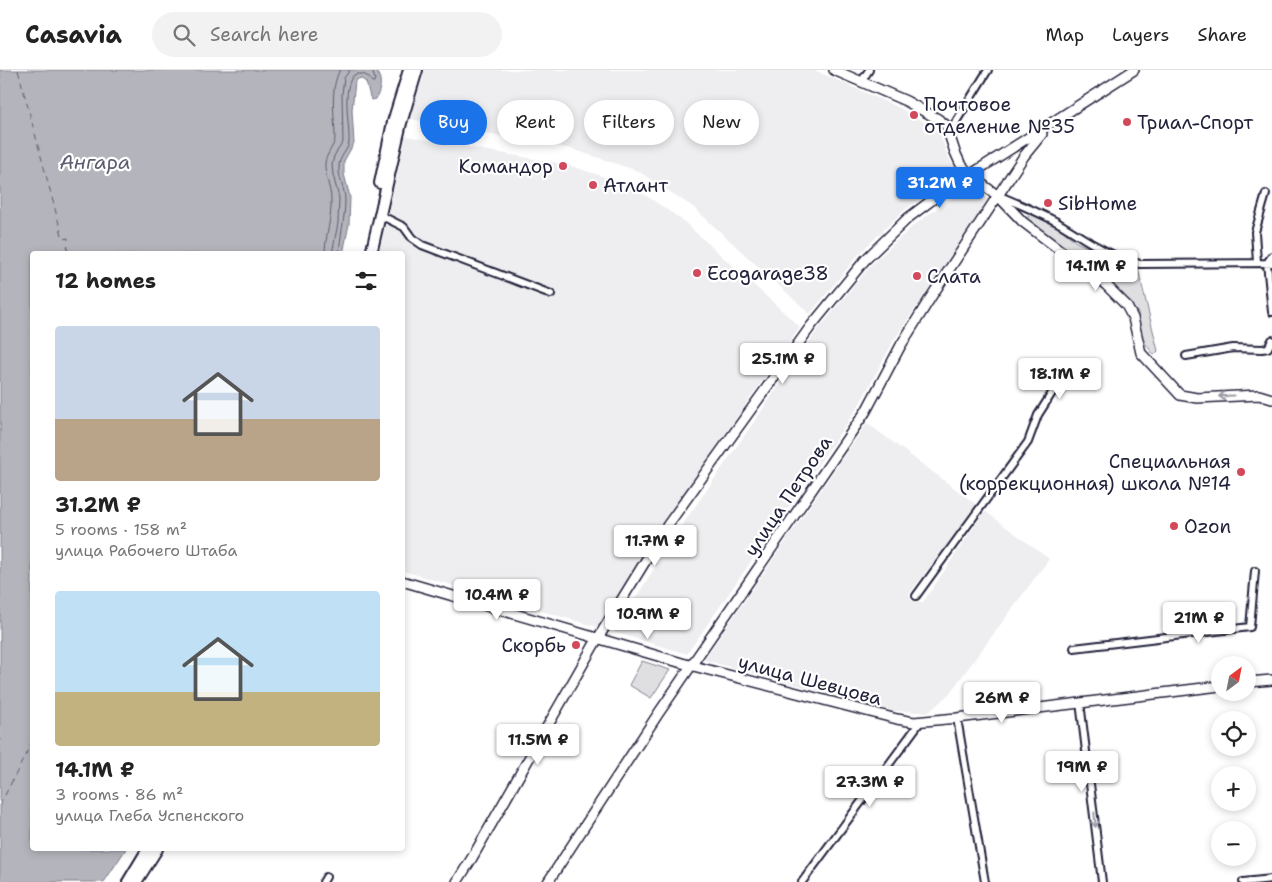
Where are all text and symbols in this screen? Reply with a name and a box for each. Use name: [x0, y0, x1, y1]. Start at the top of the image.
search box: [152, 12, 502, 57]
text: Casavia: [25, 19, 122, 51]
icon: search: [170, 21, 198, 49]
text: Search here: [210, 22, 318, 47]
text: Map: [1046, 23, 1084, 47]
text: Layers: [1112, 23, 1169, 47]
text: Share: [1197, 23, 1247, 47]
place label: Почтовое отделение №35: [924, 92, 1075, 139]
chip: Buy: [420, 100, 487, 145]
chip: Rent: [497, 100, 574, 145]
chip: Filters: [584, 100, 674, 145]
chip: New: [684, 100, 759, 145]
marker: Почтовое отделение №35: [908, 109, 920, 121]
place label: Триал-Спорт: [1137, 110, 1254, 135]
marker: Триал-Спорт: [1121, 116, 1133, 128]
water label: Ангара: [60, 149, 130, 175]
place label: Командор: [459, 154, 553, 179]
marker: Командор: [557, 160, 569, 172]
pin: 31.2M ₽: [894, 166, 986, 209]
text: 31.2M ₽: [907, 172, 973, 193]
place label: Атлант: [603, 173, 668, 198]
marker: Атлант: [587, 179, 599, 191]
place label: SibHome: [1058, 191, 1137, 216]
marker: SibHome: [1042, 197, 1054, 209]
pin: 14.1M ₽: [1050, 250, 1142, 292]
text: 14.1M ₽: [1066, 255, 1126, 276]
place label: Ecogarage38: [707, 261, 829, 286]
place label: Слата: [927, 264, 981, 289]
text: 12 homes: [55, 267, 156, 295]
icon: filters: [352, 267, 380, 295]
marker: Ecogarage38: [691, 267, 703, 279]
marker: Слата: [911, 270, 923, 282]
pin: 25.1M ₽: [737, 342, 829, 385]
text: 25.1M ₽: [751, 348, 815, 369]
pin: 18.1M ₽: [1014, 358, 1106, 400]
icon: home: [173, 359, 263, 449]
text: 18.1M ₽: [1029, 363, 1091, 384]
one-way arrow: [1219, 391, 1235, 400]
street label: улица Петрова: [738, 431, 838, 561]
place label: Специальная (коррекционная) школа №14: [959, 449, 1231, 496]
marker: Специальная (коррекционная) школа №14: [1235, 466, 1247, 478]
text: 31.2M ₽: [55, 491, 141, 519]
place label: Ozon: [1184, 514, 1231, 539]
text: 5 rooms · 158 m²: [55, 519, 187, 540]
marker: Ozon: [1168, 520, 1180, 532]
pin: 11.7M ₽: [609, 524, 701, 567]
text: 11.7M ₽: [625, 530, 685, 551]
text: улица Рабочего Штаба: [55, 540, 237, 561]
pin: 10.4M ₽: [451, 578, 543, 621]
text: 10.4M ₽: [465, 584, 529, 605]
pin: 10.9M ₽: [602, 598, 694, 640]
pin: 21M ₽: [1164, 602, 1234, 644]
text: 10.9M ₽: [616, 603, 680, 624]
text: 21M ₽: [1174, 607, 1224, 628]
icon: home: [173, 624, 263, 714]
place label: Скорбь: [501, 633, 566, 658]
marker: Скорбь: [570, 639, 582, 651]
street label: улица Шевцова: [736, 649, 885, 711]
north arrow: [1211, 656, 1256, 701]
map controls: [1211, 656, 1256, 866]
pin: 26M ₽: [967, 682, 1037, 724]
text: 26M ₽: [974, 687, 1030, 708]
button: locate: [1211, 711, 1256, 756]
pin: 11.5M ₽: [492, 724, 584, 766]
text: 11.5M ₽: [507, 729, 569, 750]
pin: 19M ₽: [1047, 750, 1117, 793]
text: 14.1M ₽: [55, 756, 135, 784]
text: 19M ₽: [1056, 756, 1108, 777]
pin: 27.3M ₽: [824, 766, 916, 808]
button: +: [1211, 766, 1256, 811]
text: 27.3M ₽: [836, 771, 905, 792]
text: 3 rooms · 86 m²: [55, 784, 183, 805]
text: улица Глеба Успенского: [55, 805, 244, 826]
one-way arrow: [1090, 811, 1100, 827]
button: −: [1211, 821, 1256, 866]

